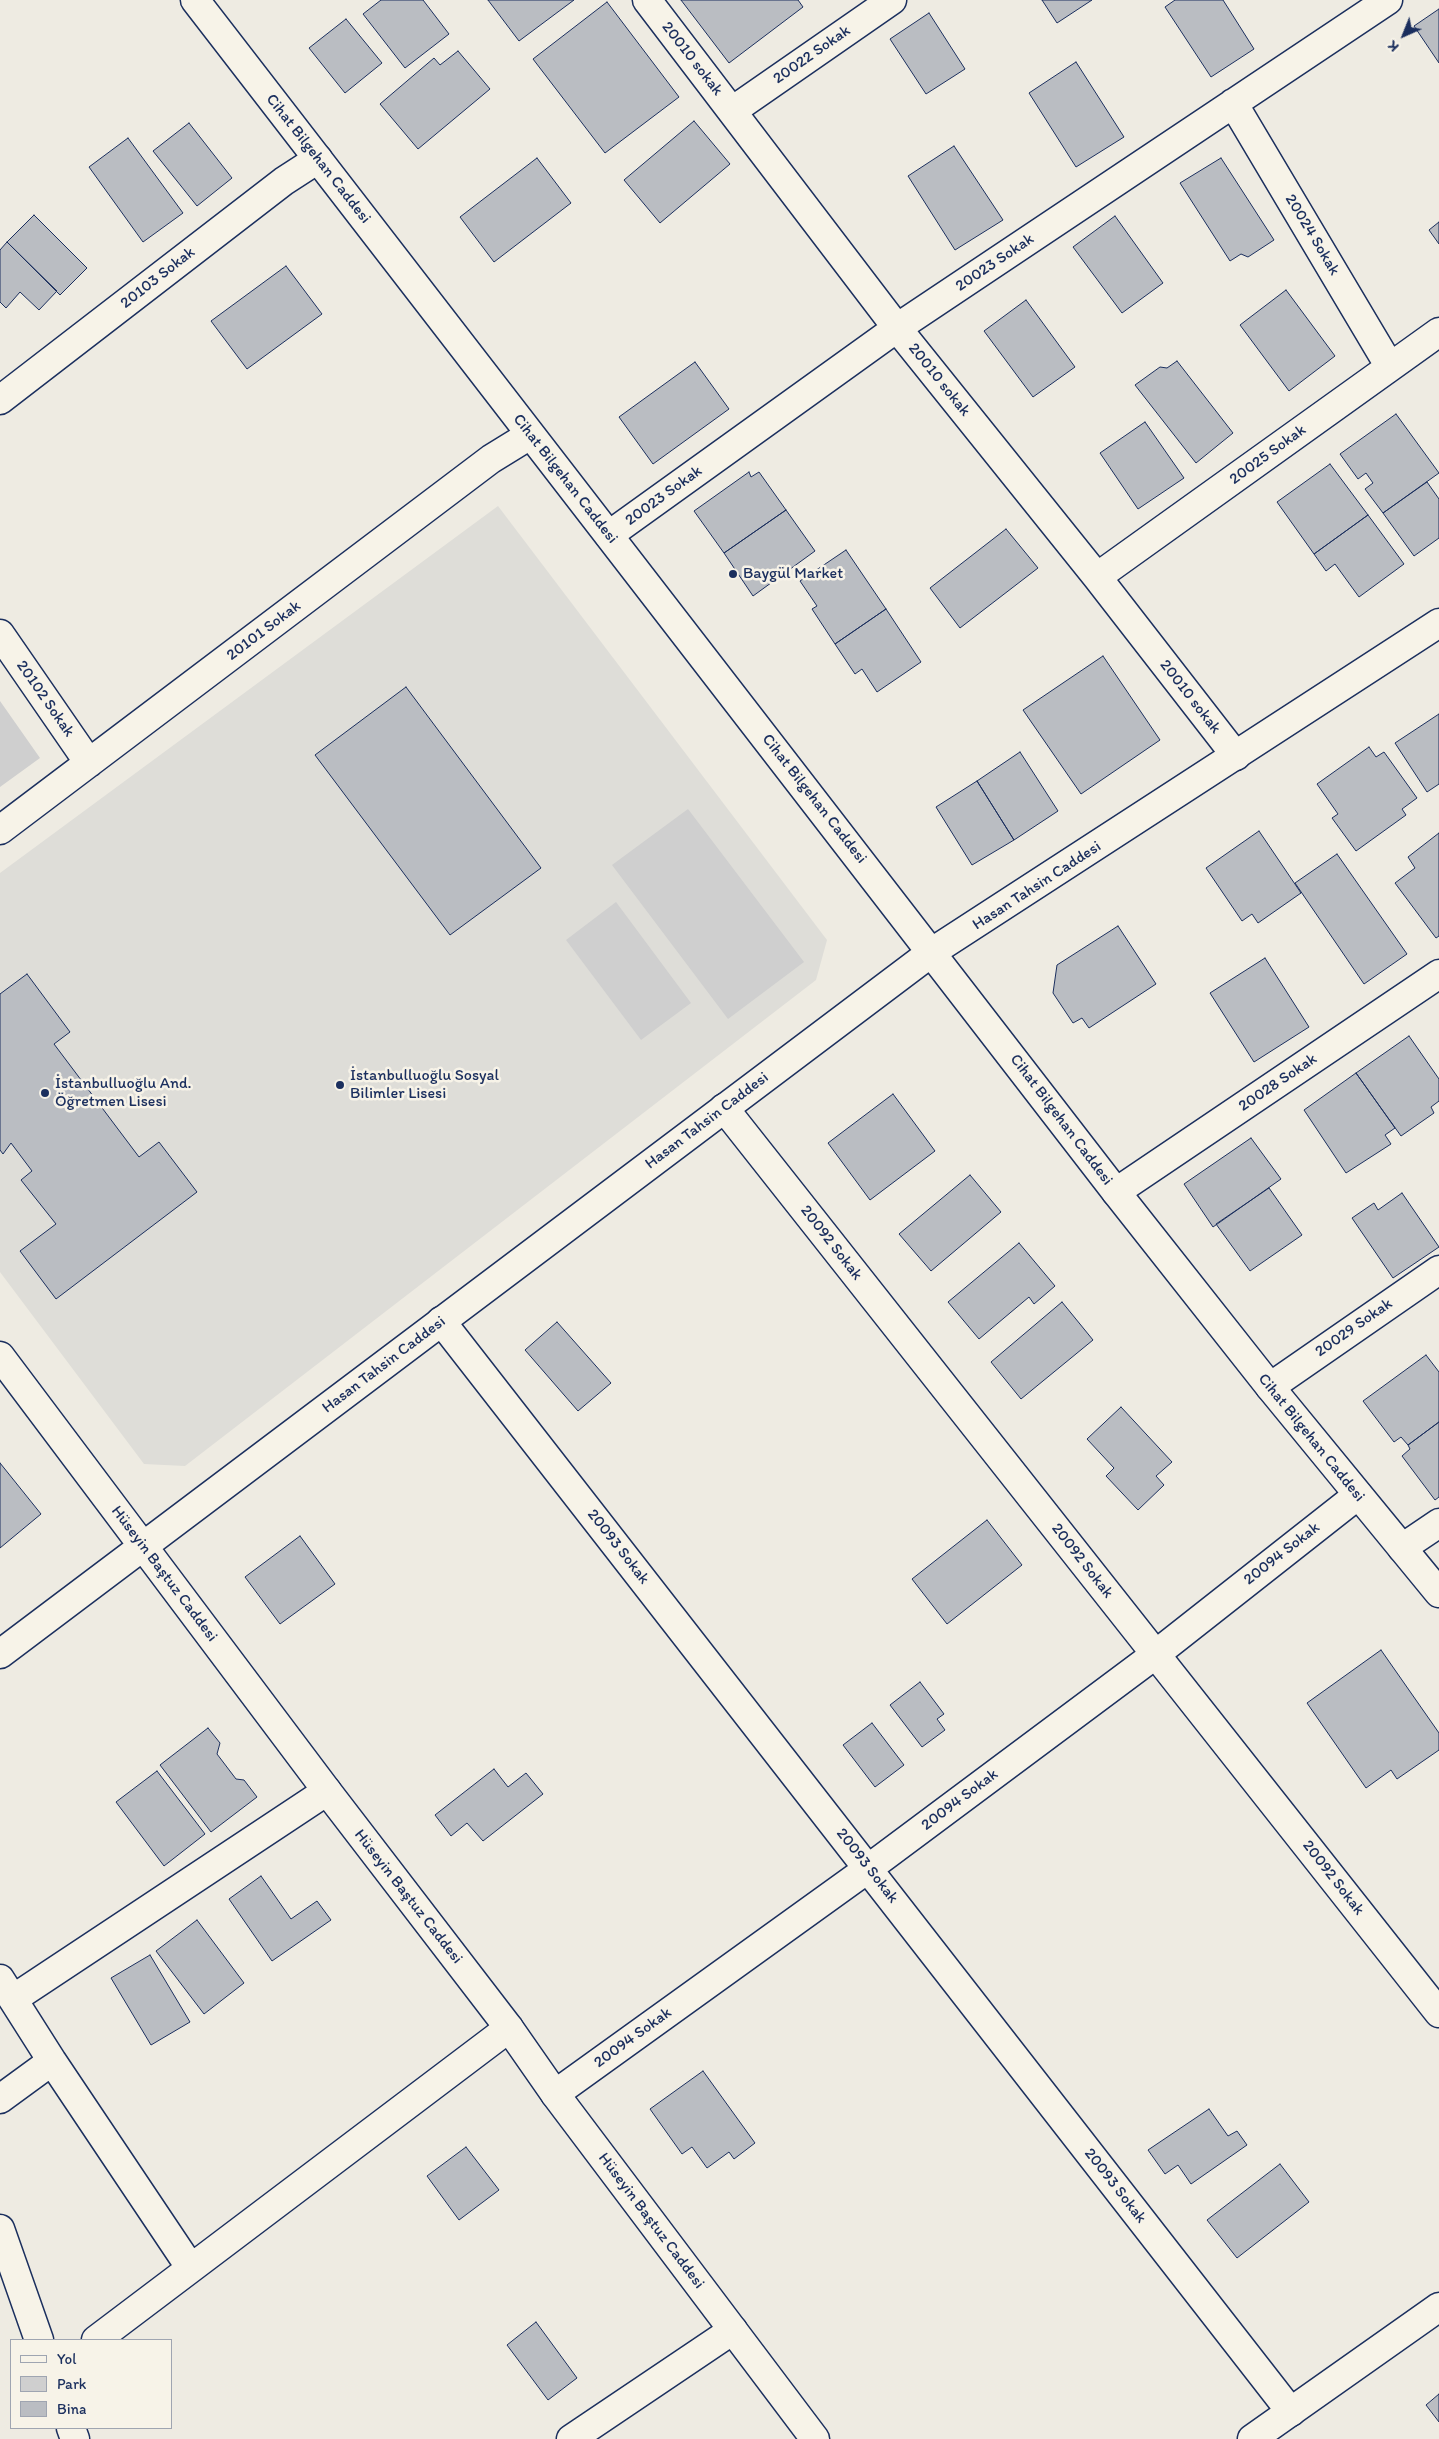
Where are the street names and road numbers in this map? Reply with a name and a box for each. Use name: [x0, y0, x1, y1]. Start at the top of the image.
street label: 20010 sokak: [657, 18, 727, 100]
street label: 20022 Sokak: [770, 21, 854, 89]
street label: Cihat Bilgehan Caddesi: [261, 90, 375, 228]
street label: 20024 Sokak: [1280, 191, 1344, 279]
street label: 20023 Sokak: [952, 230, 1038, 296]
street label: 20103 Sokak: [117, 243, 199, 313]
street label: 20010 sokak: [904, 340, 974, 420]
street label: Cihat Bilgehan Caddesi: [508, 410, 622, 548]
street label: 20025 Sokak: [1226, 421, 1310, 489]
street label: 20023 Sokak: [622, 462, 706, 530]
street label: 20101 Sokak: [223, 597, 305, 665]
street label: 20010 sokak: [1155, 656, 1225, 738]
street label: 20102 Sokak: [12, 657, 78, 741]
street label: Cihat Bilgehan Caddesi: [757, 730, 871, 868]
street label: Hasan Tahsin Caddesi: [969, 837, 1105, 935]
street label: 20028 Sokak: [1235, 1050, 1321, 1116]
street label: Cihat Bilgehan Caddesi: [1005, 1051, 1117, 1189]
street label: Hasan Tahsin Caddesi: [641, 1068, 773, 1174]
street label: 20092 Sokak: [796, 1202, 866, 1284]
street label: 20029 Sokak: [1312, 1294, 1396, 1362]
street label: Hasan Tahsin Caddesi: [318, 1312, 450, 1418]
street label: Cihat Bilgehan Caddesi: [1253, 1370, 1369, 1506]
street label: Hüseyin Baştuz Caddesi: [107, 1502, 221, 1646]
street label: 20093 Sokak: [583, 1506, 653, 1588]
street label: 20094 Sokak: [1240, 1518, 1324, 1590]
street label: 20092 Sokak: [1047, 1520, 1117, 1602]
street label: 20094 Sokak: [918, 1765, 1002, 1835]
street label: 20093 Sokak: [832, 1825, 902, 1907]
street label: Hüseyin Baştuz Caddesi: [350, 1826, 466, 1968]
street label: 20092 Sokak: [1298, 1837, 1368, 1919]
street label: 20094 Sokak: [590, 2003, 676, 2073]
street label: 20093 Sokak: [1080, 2145, 1150, 2227]
street label: Hüseyin Baştuz Caddesi: [594, 2149, 708, 2293]

